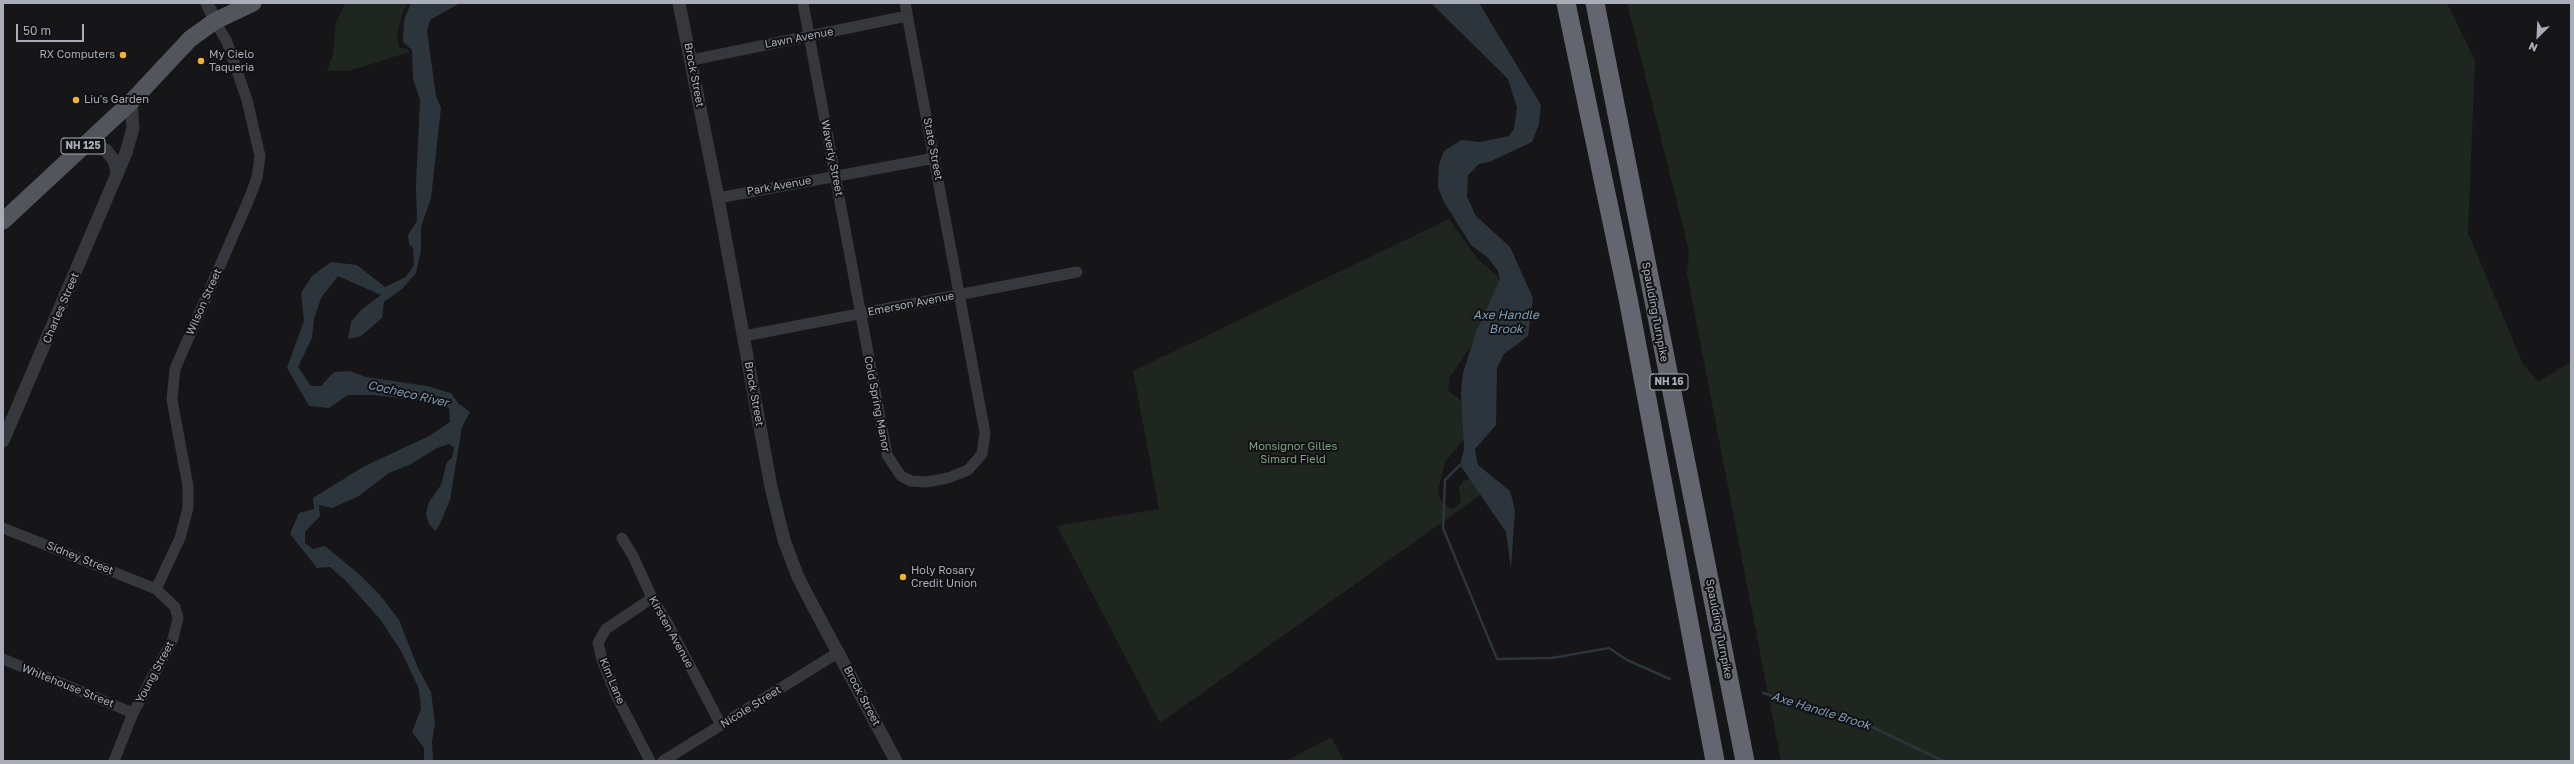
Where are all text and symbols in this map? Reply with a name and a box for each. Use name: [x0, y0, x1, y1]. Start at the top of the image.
scale bar: [18, 16, 86, 42]
north arrow: [2518, 16, 2558, 56]
text: 50 m: [23, 23, 51, 38]
street label: Lawn Avenue: [764, 25, 834, 51]
text: N: [2526, 40, 2539, 55]
street label: Brock Street: [681, 42, 707, 108]
place label: RX Computers: [39, 48, 115, 62]
place label: My Cielo Taqueria: [209, 48, 254, 74]
marker: RX Computers: [118, 50, 128, 60]
marker: My Cielo Taqueria: [196, 56, 206, 66]
place label: Liu's Garden: [84, 93, 149, 107]
marker: Liu's Garden: [71, 95, 81, 105]
street label: State Street: [920, 117, 946, 181]
street label: Waverly Street: [818, 119, 846, 197]
road number: NH 125: [61, 138, 105, 154]
street label: Park Avenue: [746, 174, 812, 198]
street label: Spaulding Turnpike: [1639, 261, 1671, 363]
street label: Wilson Street: [183, 267, 225, 337]
street label: Charles Street: [40, 271, 82, 345]
street label: Emerson Avenue: [867, 289, 955, 319]
water label: Axe Handle Brook: [1473, 308, 1539, 336]
street label: Cold Spring Manor: [861, 355, 893, 453]
street label: Brock Street: [742, 361, 766, 427]
road number: NH 16: [1650, 374, 1688, 390]
water label: Cocheco River: [366, 378, 450, 410]
park label: Monsignor Gilles Simard Field: [1249, 440, 1337, 466]
street label: Sidney Street: [45, 539, 115, 577]
place label: Holy Rosary Credit Union: [911, 564, 977, 590]
marker: Holy Rosary Credit Union: [898, 572, 908, 582]
street label: Spaulding Turnpike: [1703, 578, 1735, 680]
street label: Kirsten Avenue: [646, 594, 696, 670]
street label: Young Street: [133, 639, 177, 705]
street label: Kim Lane: [596, 656, 628, 706]
street label: Whitehouse Street: [20, 661, 116, 711]
street label: Brock Street: [841, 664, 883, 728]
street label: Nicole Street: [718, 683, 784, 731]
water label: Axe Handle Brook: [1770, 689, 1872, 733]

